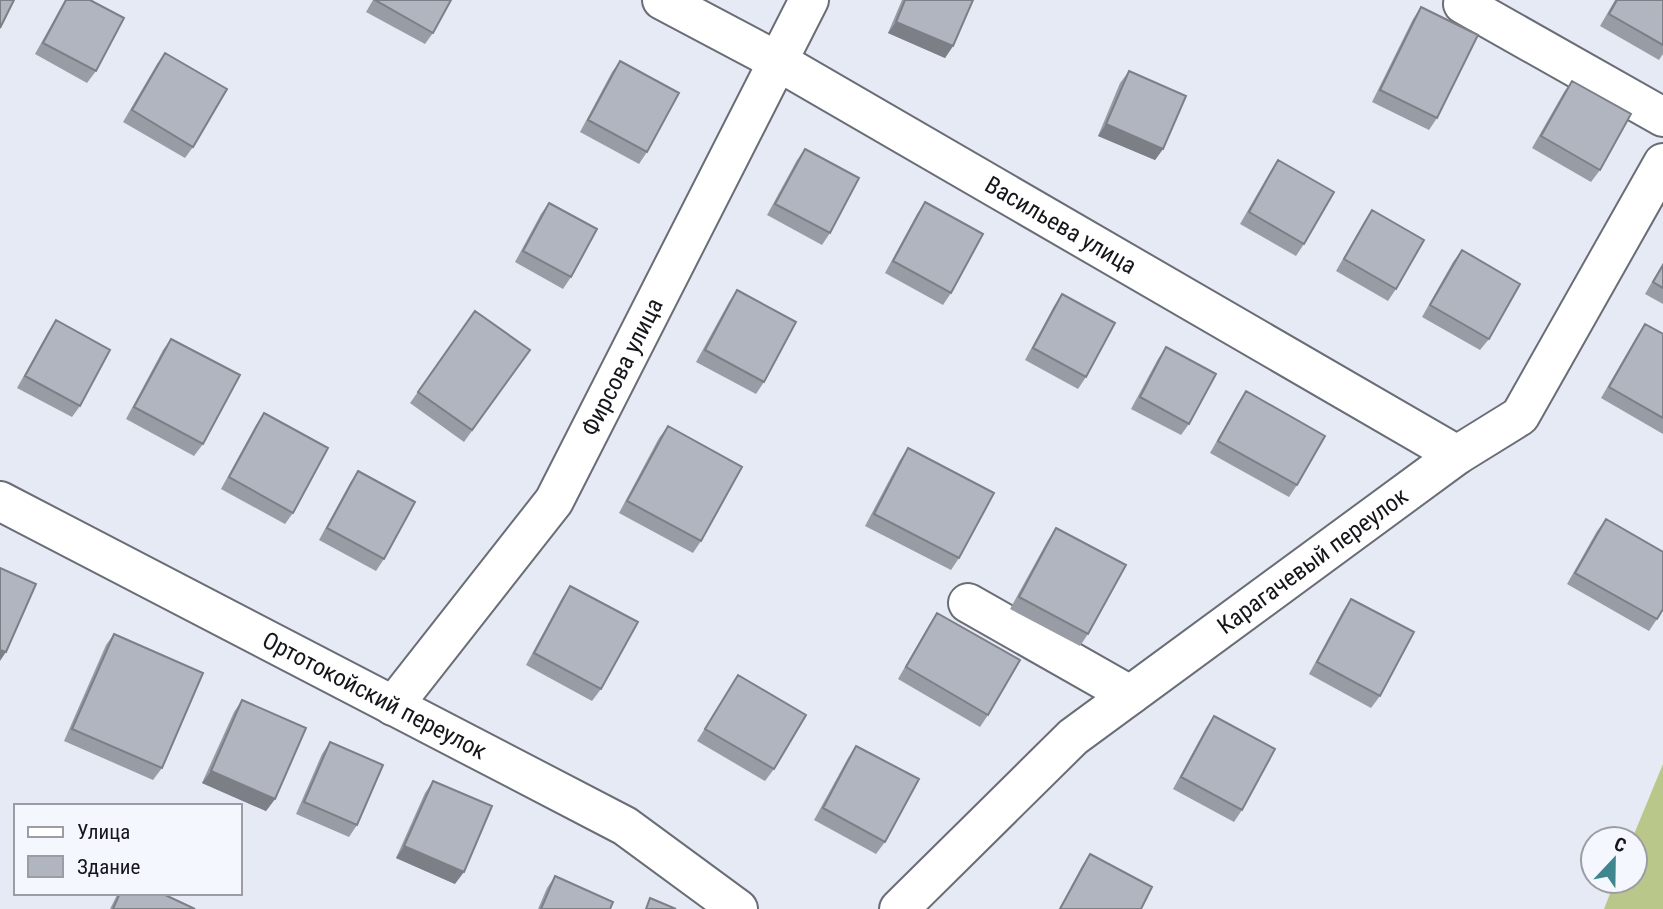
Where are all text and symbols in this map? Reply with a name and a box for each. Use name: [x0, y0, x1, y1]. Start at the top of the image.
street label: Васильева улица: [980, 171, 1141, 280]
street label: Фирсова улица: [576, 294, 669, 441]
street label: Карагачевый переулок: [1212, 482, 1414, 640]
street label: Ортотокойский переулок: [258, 626, 492, 766]
legend: [14, 804, 242, 895]
text: Улица: [77, 820, 130, 844]
north arrow: [1579, 825, 1649, 895]
text: С: [1611, 832, 1630, 857]
text: Здание: [77, 855, 141, 879]

